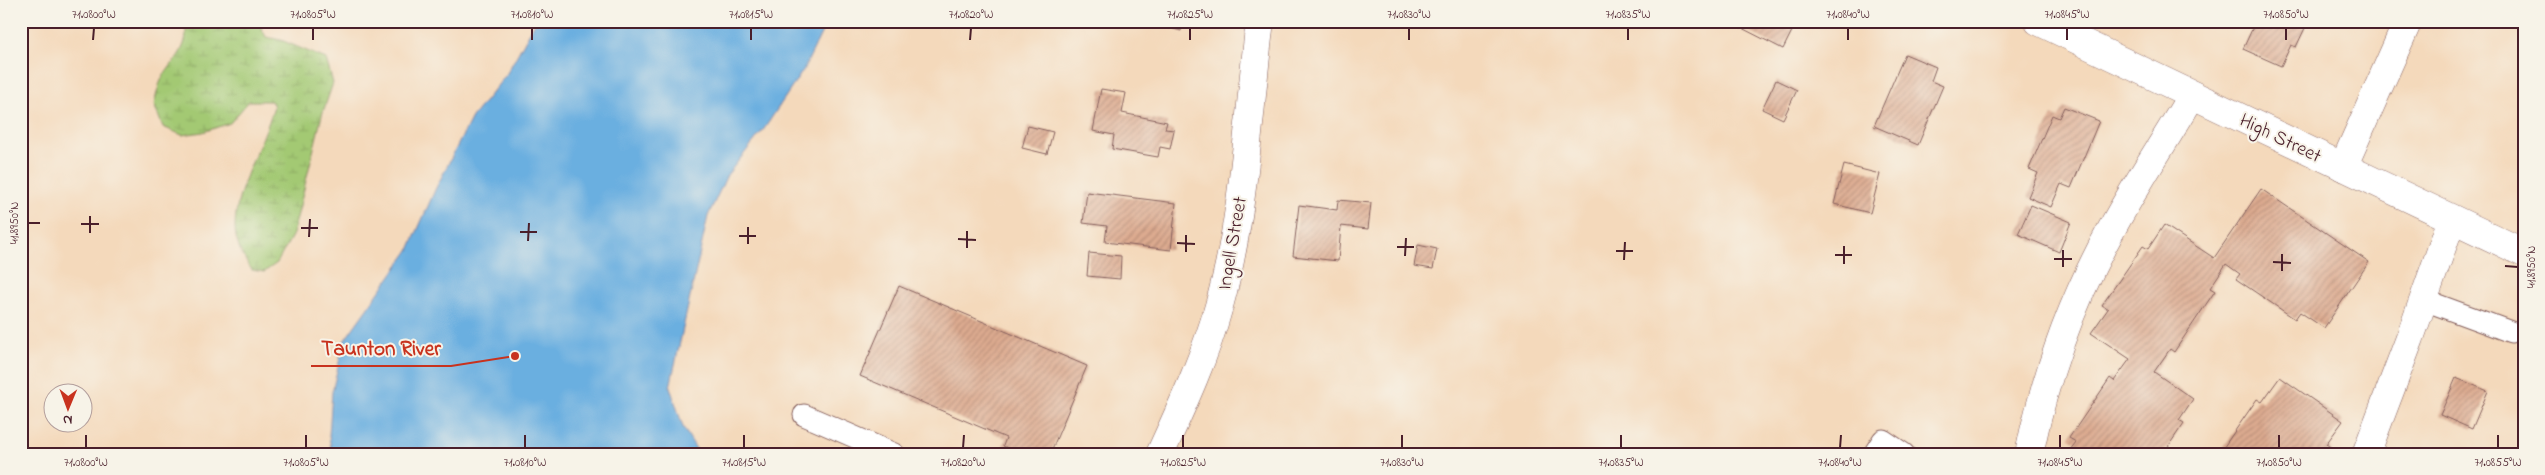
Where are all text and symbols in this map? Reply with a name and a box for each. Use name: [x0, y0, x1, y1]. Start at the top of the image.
text: 71.0800°W: [72, 6, 116, 24]
text: 71.0805°W: [290, 6, 336, 24]
text: 71.0810°W: [511, 6, 553, 24]
text: 71.0815°W: [729, 6, 773, 24]
text: 71.0820°W: [949, 6, 993, 24]
text: 71.0825°W: [1167, 6, 1213, 24]
text: 71.0830°W: [1387, 6, 1431, 24]
text: 71.0835°W: [1605, 6, 1651, 24]
text: 71.0840°W: [1826, 6, 1870, 24]
text: 71.0845°W: [2044, 6, 2090, 24]
text: 71.0850°W: [2263, 6, 2309, 24]
street label: High Street: [2233, 107, 2326, 173]
street label: Ingell Street: [1211, 194, 1257, 293]
text: 41.8950°N: [6, 202, 24, 244]
text: 41.8950°N: [2523, 246, 2541, 288]
callout: Taunton River: [311, 330, 451, 366]
text: Taunton River: [321, 335, 441, 365]
north arrow: [42, 382, 92, 432]
text: N: [63, 409, 73, 430]
text: 71.0800°W: [64, 454, 108, 472]
text: 71.0805°W: [283, 454, 329, 472]
text: 71.0810°W: [504, 454, 546, 472]
text: 71.0815°W: [722, 454, 766, 472]
text: 71.0820°W: [941, 454, 985, 472]
text: 71.0825°W: [1160, 454, 1206, 472]
text: 71.0830°W: [1380, 454, 1424, 472]
text: 71.0835°W: [1598, 454, 1644, 472]
text: 71.0840°W: [1818, 454, 1862, 472]
text: 71.0845°W: [2037, 454, 2083, 472]
text: 71.0850°W: [2256, 454, 2302, 472]
text: 71.0855°W: [2474, 454, 2522, 472]

